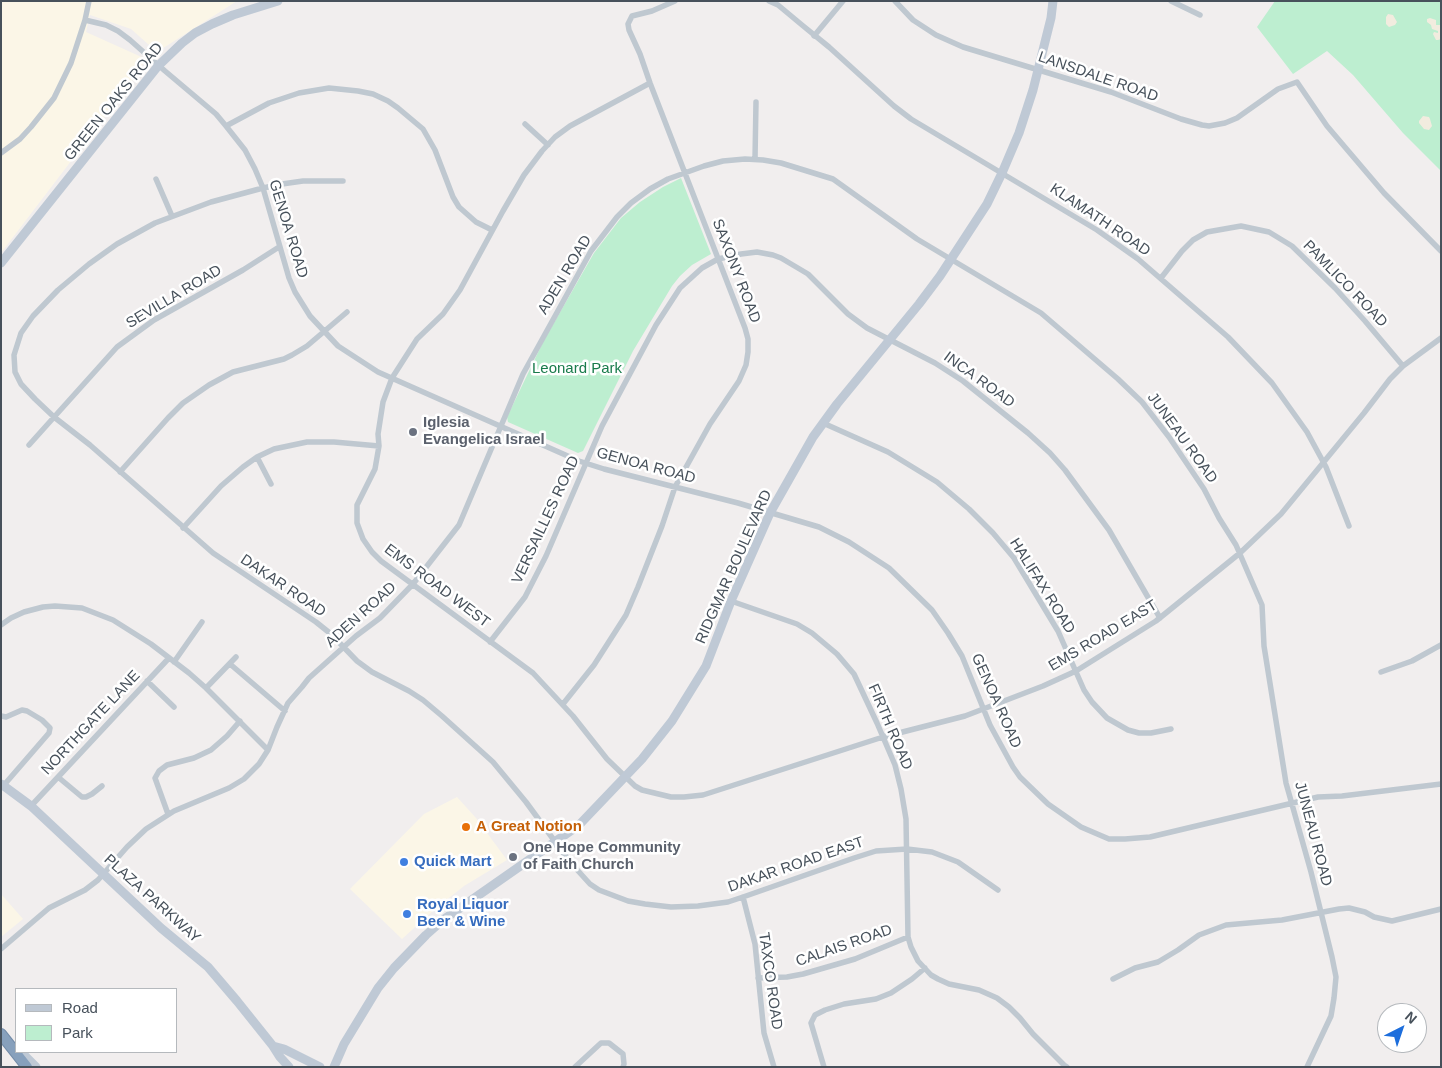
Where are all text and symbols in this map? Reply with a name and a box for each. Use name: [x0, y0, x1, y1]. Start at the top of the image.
street label: GREEN OAKS ROAD: [61, 39, 167, 165]
street label: LANSDALE ROAD: [1036, 48, 1160, 106]
street label: GENOA ROAD: [265, 178, 311, 280]
street label: KLAMATH ROAD: [1046, 180, 1154, 260]
street label: SAXONY ROAD: [708, 216, 764, 326]
street label: ADEN ROAD: [534, 232, 596, 318]
street label: PAMLICO ROAD: [1299, 237, 1391, 331]
street label: SEVILLA ROAD: [123, 261, 225, 333]
street label: INCA ROAD: [940, 348, 1018, 412]
park label: Leonard Park: [532, 360, 622, 378]
street label: JUNEAU ROAD: [1143, 389, 1221, 487]
place label: Iglesia Evangelica Israel: [423, 414, 545, 449]
marker: Iglesia Evangelica Israel: [407, 426, 419, 438]
street label: GENOA ROAD: [595, 444, 697, 488]
street label: VERSAILLES ROAD: [508, 453, 584, 587]
street label: RIDGMAR BOULEVARD: [692, 487, 776, 647]
street label: HALIFAX ROAD: [1005, 535, 1079, 637]
street label: EMS ROAD WEST: [381, 540, 493, 632]
street label: DAKAR ROAD: [237, 551, 329, 621]
street label: ADEN ROAD: [322, 578, 400, 652]
street label: EMS ROAD EAST: [1045, 597, 1161, 675]
street label: GENOA ROAD: [967, 651, 1025, 751]
street label: NORTHGATE LANE: [38, 667, 144, 779]
street label: FIRTH ROAD: [864, 681, 916, 773]
street label: JUNEAU ROAD: [1290, 780, 1336, 888]
place label: A Great Notion: [476, 818, 582, 836]
marker: A Great Notion: [460, 821, 472, 833]
street label: DAKAR ROAD EAST: [726, 833, 866, 897]
place label: One Hope Community of Faith Church: [523, 839, 681, 874]
street label: PLAZA PARKWAY: [100, 851, 204, 947]
marker: One Hope Community of Faith Church: [507, 851, 519, 863]
place label: Quick Mart: [414, 853, 492, 871]
marker: Quick Mart: [398, 856, 410, 868]
place label: Royal Liquor Beer & Wine: [417, 896, 509, 931]
marker: Royal Liquor Beer & Wine: [401, 908, 413, 920]
street label: CALAIS ROAD: [793, 921, 895, 971]
street label: TAXCO ROAD: [754, 931, 786, 1031]
legend: [15, 988, 178, 1053]
text: Road: [62, 999, 98, 1016]
north arrow: [1377, 1003, 1427, 1053]
text: N: [1402, 1008, 1420, 1027]
text: Park: [62, 1024, 93, 1041]

